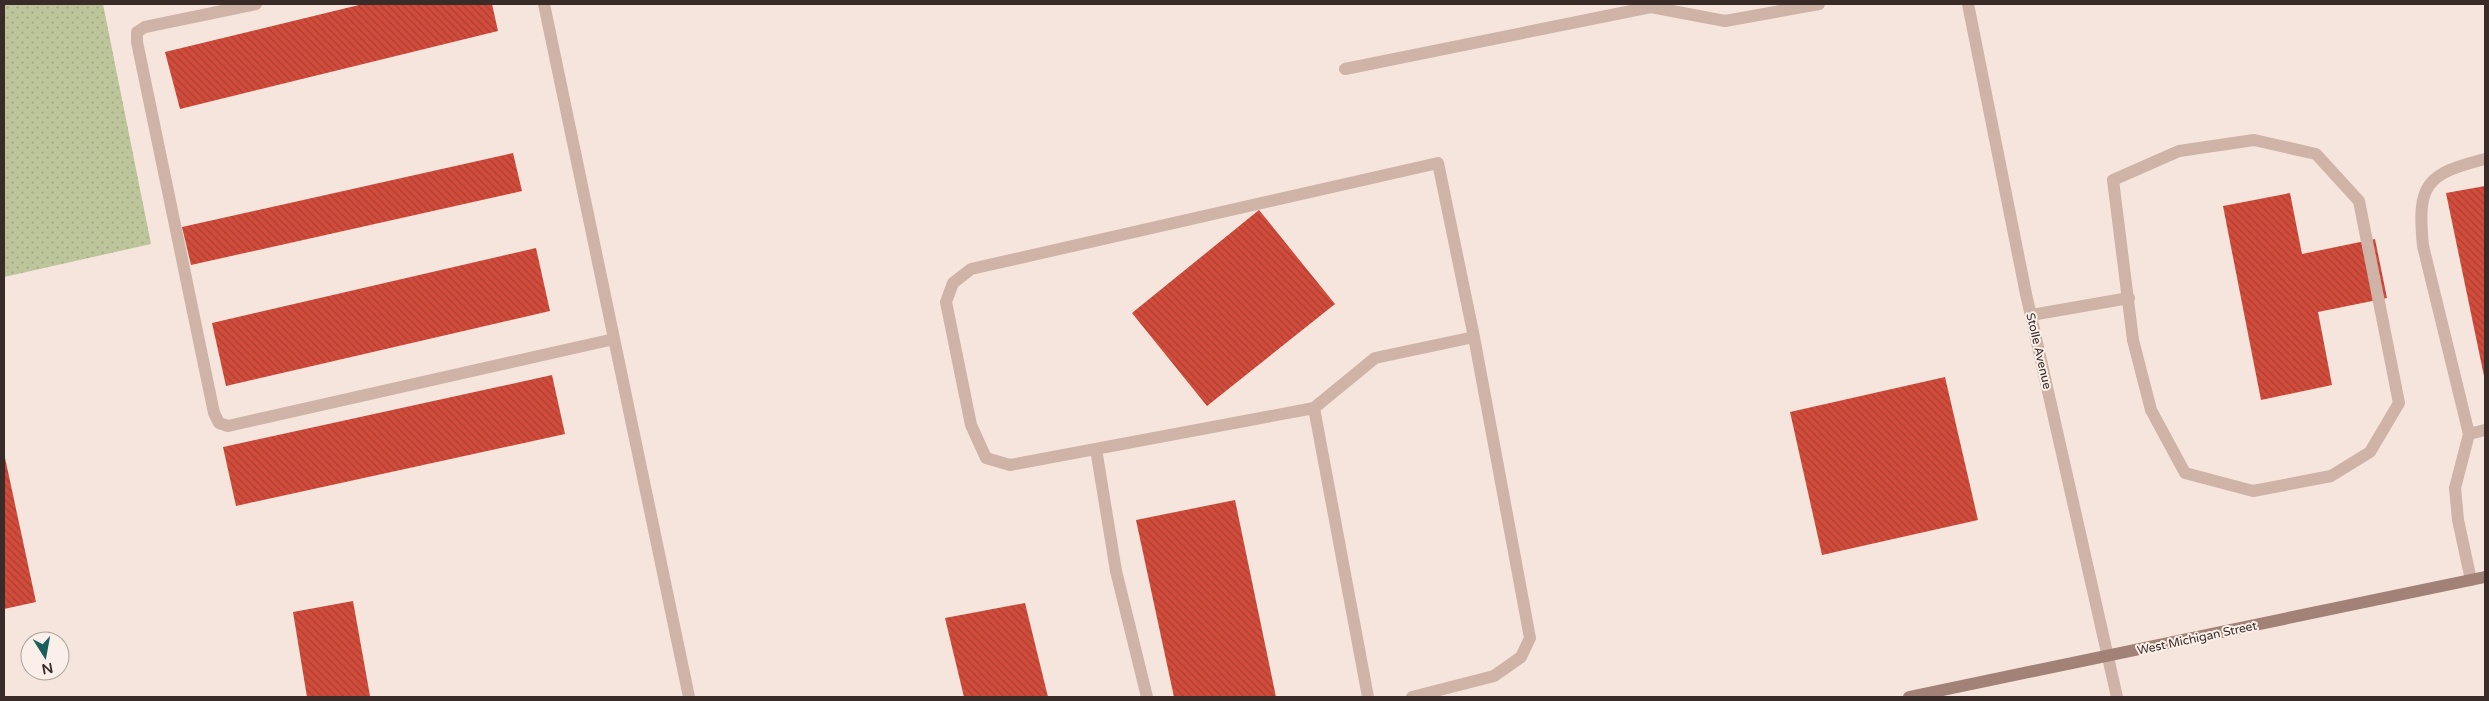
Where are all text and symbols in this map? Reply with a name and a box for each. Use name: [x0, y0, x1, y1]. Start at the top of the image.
street label: Stolle Avenue: [2023, 312, 2055, 391]
street label: West Michigan Street: [2136, 618, 2259, 658]
north arrow: [20, 631, 70, 681]
text: N: [40, 659, 55, 678]

